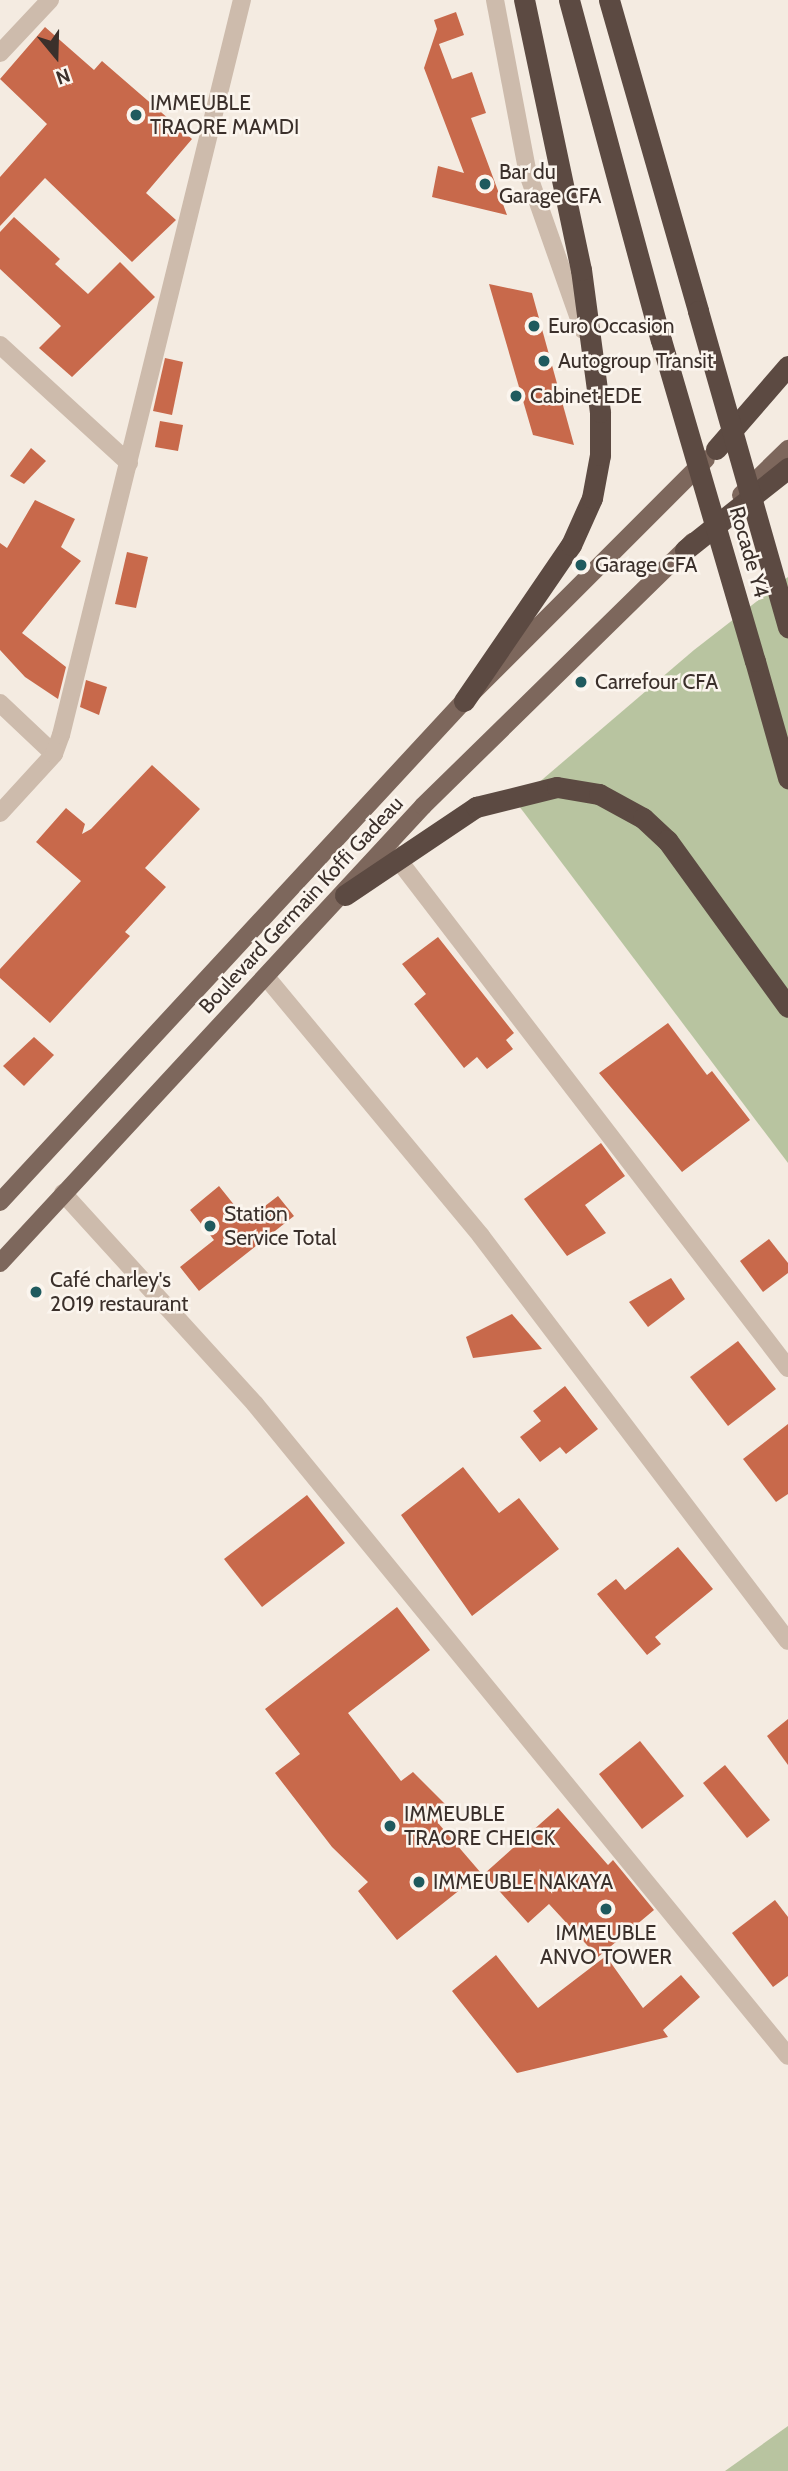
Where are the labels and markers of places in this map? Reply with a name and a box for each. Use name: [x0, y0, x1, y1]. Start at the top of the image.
place label: IMMEUBLE TRAORE MAMDI: [150, 90, 299, 140]
marker: IMMEUBLE TRAORE MAMDI: [128, 107, 144, 123]
place label: Bar du Garage CFA: [499, 159, 601, 209]
marker: Bar du Garage CFA: [477, 176, 493, 192]
place label: Euro Occasion: [548, 313, 674, 339]
marker: Euro Occasion: [526, 318, 542, 334]
place label: Autogroup Transit: [558, 348, 714, 374]
marker: Autogroup Transit: [536, 353, 552, 369]
place label: Cabinet EDE: [530, 383, 642, 409]
marker: Cabinet EDE: [508, 388, 524, 404]
place label: Garage CFA: [595, 552, 697, 578]
marker: Garage CFA: [573, 557, 589, 573]
place label: Carrefour CFA: [595, 669, 718, 695]
marker: Carrefour CFA: [573, 674, 589, 690]
place label: Station Service Total: [224, 1201, 336, 1251]
marker: Station Service Total: [202, 1218, 218, 1234]
place label: Café charley's 2019 restaurant: [50, 1267, 188, 1317]
marker: Café charley's 2019 restaurant: [28, 1284, 44, 1300]
place label: IMMEUBLE TRAORE CHEICK: [404, 1801, 555, 1851]
marker: IMMEUBLE TRAORE CHEICK: [382, 1818, 398, 1834]
place label: IMMEUBLE NAKAYA: [433, 1869, 613, 1895]
marker: IMMEUBLE NAKAYA: [411, 1874, 427, 1890]
marker: IMMEUBLE ANVO TOWER: [598, 1901, 614, 1917]
place label: IMMEUBLE ANVO TOWER: [540, 1920, 672, 1970]

